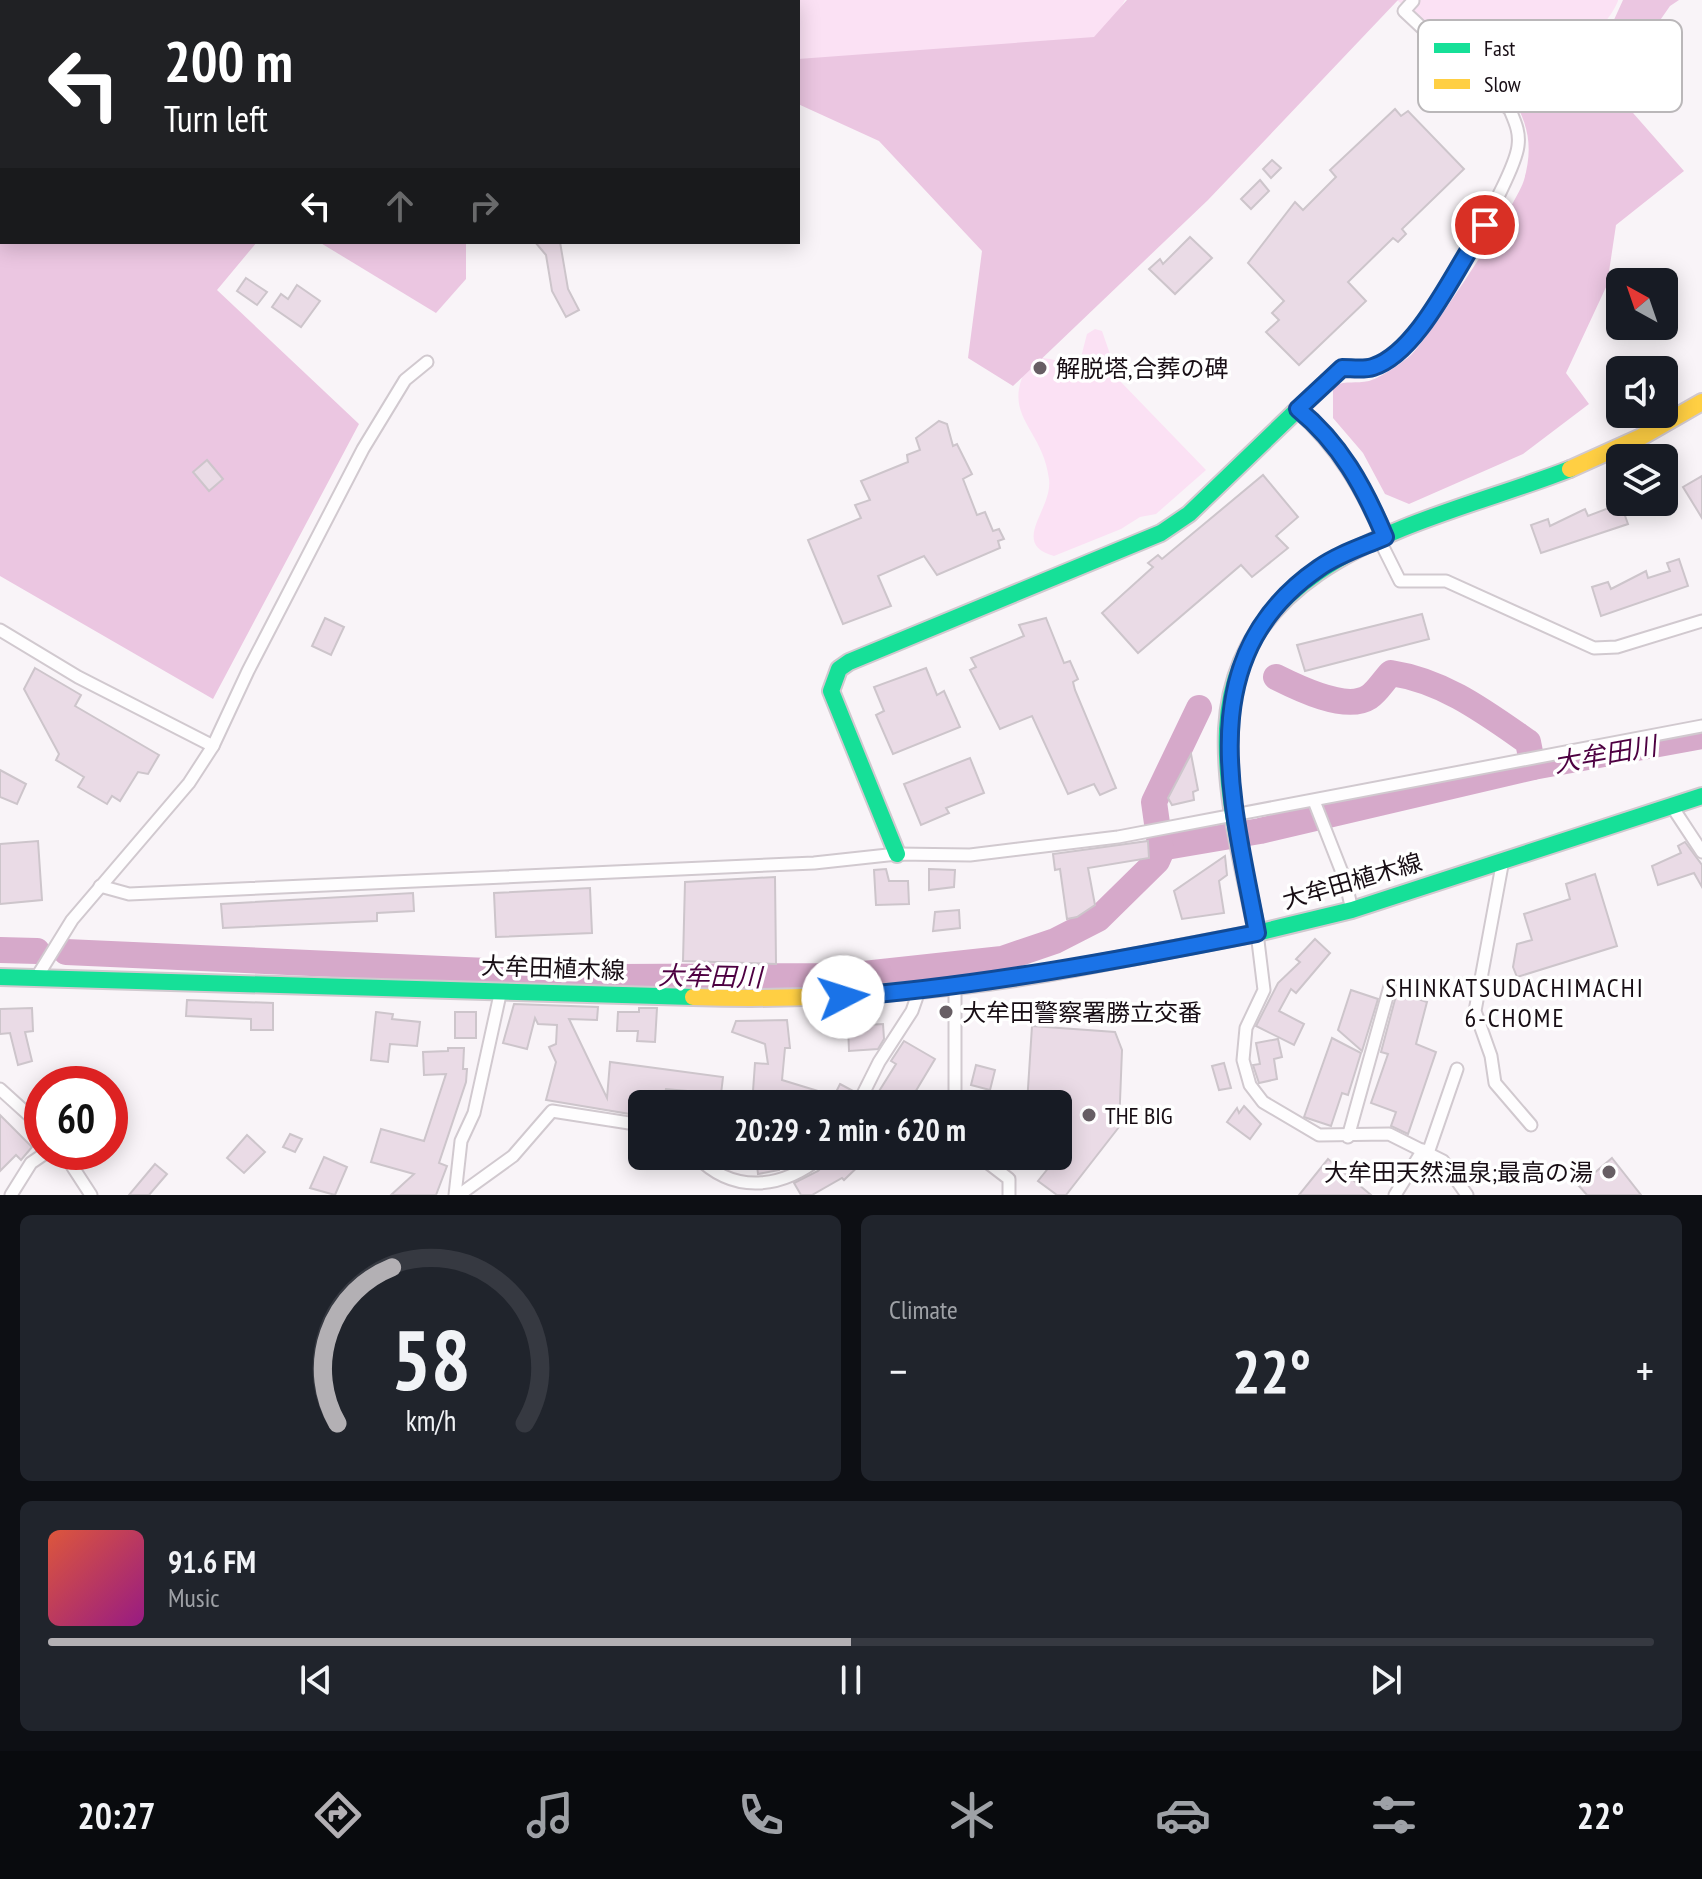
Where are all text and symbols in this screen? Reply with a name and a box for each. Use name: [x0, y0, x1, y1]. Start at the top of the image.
legend: [1418, 20, 1682, 112]
text: 200 m: [164, 25, 293, 97]
icon: left: [32, 32, 136, 136]
text: Fast: [1484, 34, 1515, 62]
text: Slow: [1484, 70, 1521, 98]
text: Turn left: [164, 95, 268, 142]
icon: left: [294, 184, 338, 228]
icon: ahead: [378, 184, 422, 228]
icon: right: [462, 184, 506, 228]
pin: [1451, 191, 1519, 259]
icon: arrive: [1463, 203, 1507, 247]
north arrow: [1606, 268, 1678, 340]
map controls: [1606, 268, 1678, 516]
place label: 解脱塔,合葬の碑: [1056, 353, 1228, 384]
button: sound: [1606, 356, 1678, 428]
marker: 解脱塔,合葬の碑: [1031, 359, 1049, 377]
button: layers: [1606, 444, 1678, 516]
water label: 大牟田川: [1551, 728, 1662, 779]
street label: 大牟田植木線: [1279, 846, 1425, 916]
street label: 大牟田植木線: [481, 950, 625, 986]
position arrow: [801, 955, 885, 1039]
water label: 大牟田川: [658, 959, 765, 993]
district label: SHINKATSUDACHIMACHI 6-CHOME: [1385, 971, 1645, 1034]
place label: 大牟田警察署勝立交番: [962, 997, 1202, 1028]
marker: 大牟田警察署勝立交番: [937, 1003, 955, 1021]
speed limit sign: 60: [24, 1066, 128, 1170]
place label: THE BIG: [1105, 1100, 1173, 1131]
marker: THE BIG: [1080, 1106, 1098, 1124]
text: 20:29 · 2 min · 620 m: [734, 1110, 966, 1149]
place label: 大牟田天然温泉;最高の湯: [1324, 1157, 1593, 1188]
marker: 大牟田天然温泉;最高の湯: [1600, 1163, 1618, 1181]
text: Climate: [889, 1293, 958, 1326]
text: 58: [391, 1305, 470, 1413]
text: 22°: [1232, 1332, 1311, 1410]
text: −: [889, 1342, 907, 1399]
text: +: [1636, 1342, 1654, 1399]
text: km/h: [405, 1402, 456, 1439]
text: 91.6 FM: [168, 1542, 256, 1581]
text: Music: [168, 1581, 220, 1614]
icon: previous: [294, 1658, 338, 1702]
icon: pause: [829, 1658, 873, 1702]
icon: next: [1364, 1658, 1408, 1702]
icon: directions: [310, 1787, 366, 1843]
icon: music: [522, 1787, 578, 1843]
icon: phone: [733, 1787, 789, 1843]
icon: climate: [944, 1787, 1000, 1843]
icon: car: [1155, 1787, 1211, 1843]
icon: filters: [1366, 1787, 1422, 1843]
text: 20:27: [78, 1792, 155, 1839]
text: 22°: [1577, 1792, 1624, 1839]

